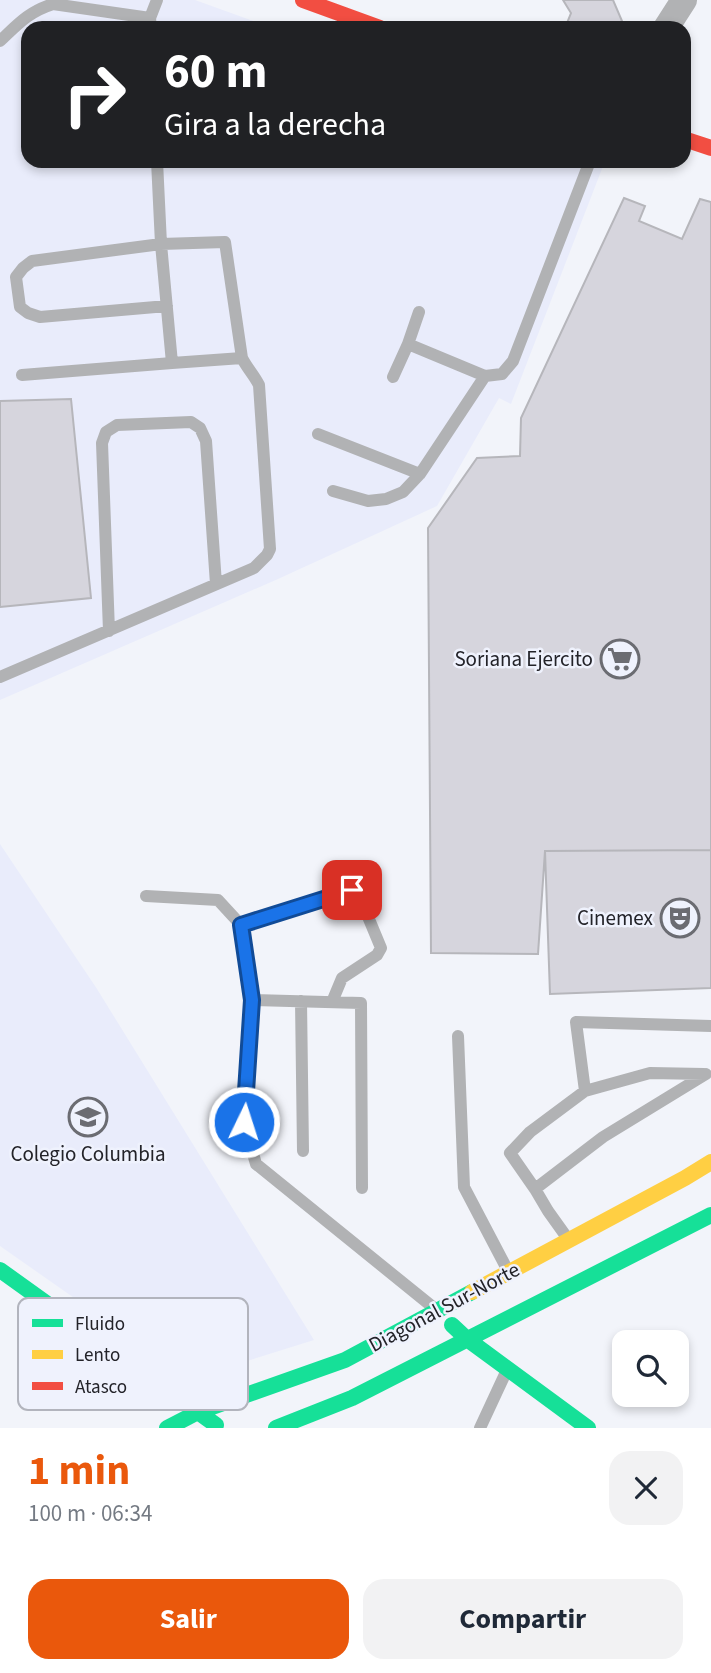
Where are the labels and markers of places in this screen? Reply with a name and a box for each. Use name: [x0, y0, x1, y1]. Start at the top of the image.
supermarket icon: Soriana Ejercito: [599, 638, 641, 680]
place label: Soriana Ejercito: [454, 644, 593, 674]
pin: [322, 860, 382, 920]
theatre icon: Cinemex: [659, 897, 701, 939]
place label: Cinemex: [577, 903, 654, 933]
school or university icon: Colegio Columbia: [67, 1096, 109, 1138]
place label: Colegio Columbia: [10, 1139, 166, 1169]

